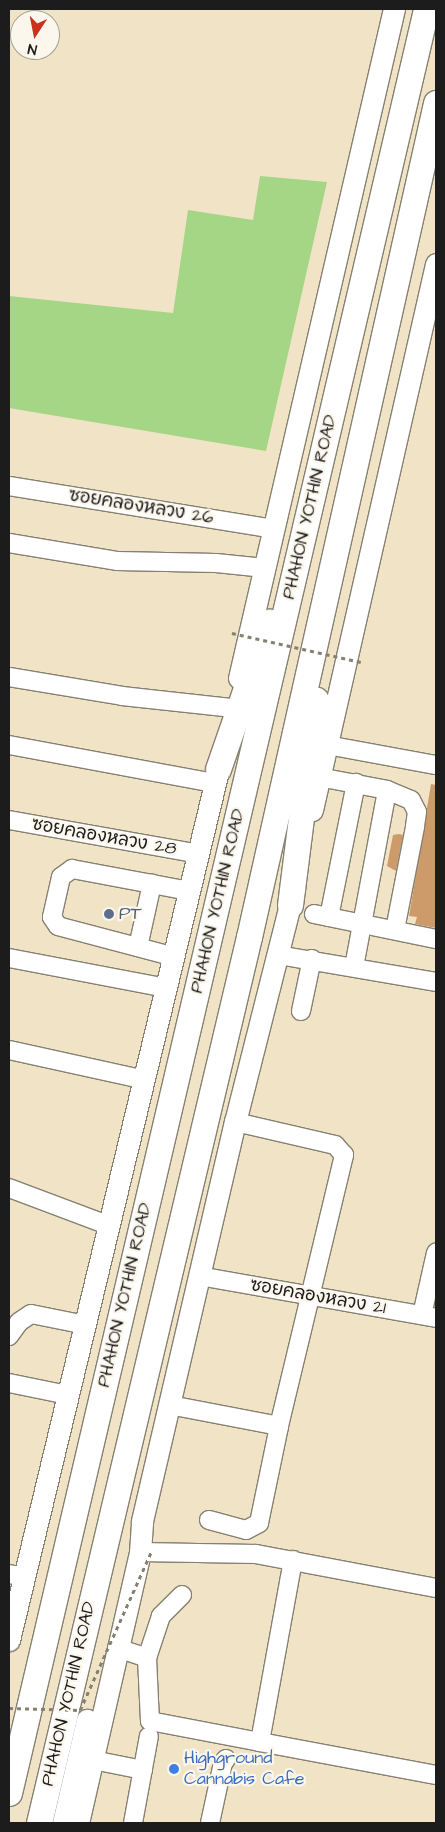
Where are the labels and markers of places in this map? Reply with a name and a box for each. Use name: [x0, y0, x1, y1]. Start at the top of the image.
place label: PT: [119, 903, 142, 925]
marker: PT: [103, 908, 115, 920]
place label: Highground Cannabis Cafe: [184, 1748, 304, 1790]
marker: Highground Cannabis Cafe: [168, 1763, 180, 1775]

